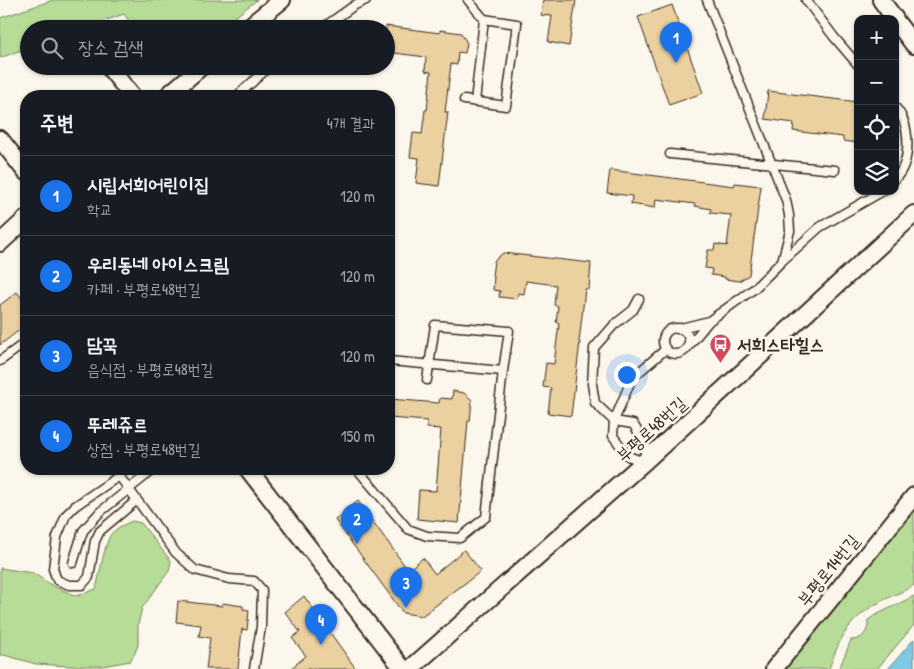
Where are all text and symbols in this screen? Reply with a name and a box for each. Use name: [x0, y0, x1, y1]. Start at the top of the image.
map controls: [854, 15, 899, 195]
button: +: [854, 15, 899, 60]
search box: [20, 20, 395, 75]
pin: 1: [660, 22, 692, 63]
icon: search: [38, 34, 66, 62]
text: 장소 검색: [78, 34, 144, 60]
button: −: [854, 60, 899, 105]
button: locate: [854, 105, 899, 150]
text: 주변: [40, 108, 74, 137]
text: 4개 결과: [327, 112, 375, 134]
button: layers: [854, 150, 899, 195]
text: 시립서희어린이집: [87, 171, 209, 197]
text: 1: [53, 185, 59, 207]
text: 120 m: [340, 185, 375, 207]
text: 학교: [87, 198, 113, 220]
text: 우리동네 아이스크림: [87, 251, 229, 277]
text: 2: [52, 265, 60, 287]
text: 120 m: [340, 265, 375, 287]
text: 카페 · 부평로48번길: [87, 278, 201, 300]
text: 담꾹: [87, 331, 118, 357]
bus stop icon: 서희스타힐스: [709, 332, 733, 363]
place label: 서희스타힐스: [737, 332, 824, 357]
text: 3: [52, 345, 60, 367]
text: 120 m: [340, 345, 375, 367]
text: 음식점 · 부평로48번길: [87, 358, 214, 380]
your location: [614, 362, 640, 388]
street label: 부평로48번길: [610, 390, 692, 467]
text: 뚜레쥬르: [87, 411, 148, 437]
text: 4: [53, 425, 59, 447]
text: 150 m: [341, 425, 375, 447]
text: 상점 · 부평로48번길: [87, 438, 201, 460]
pin: 2: [341, 503, 373, 544]
street label: 부평로14번길: [791, 528, 865, 611]
pin: 3: [390, 567, 422, 608]
pin: 4: [305, 604, 337, 645]

